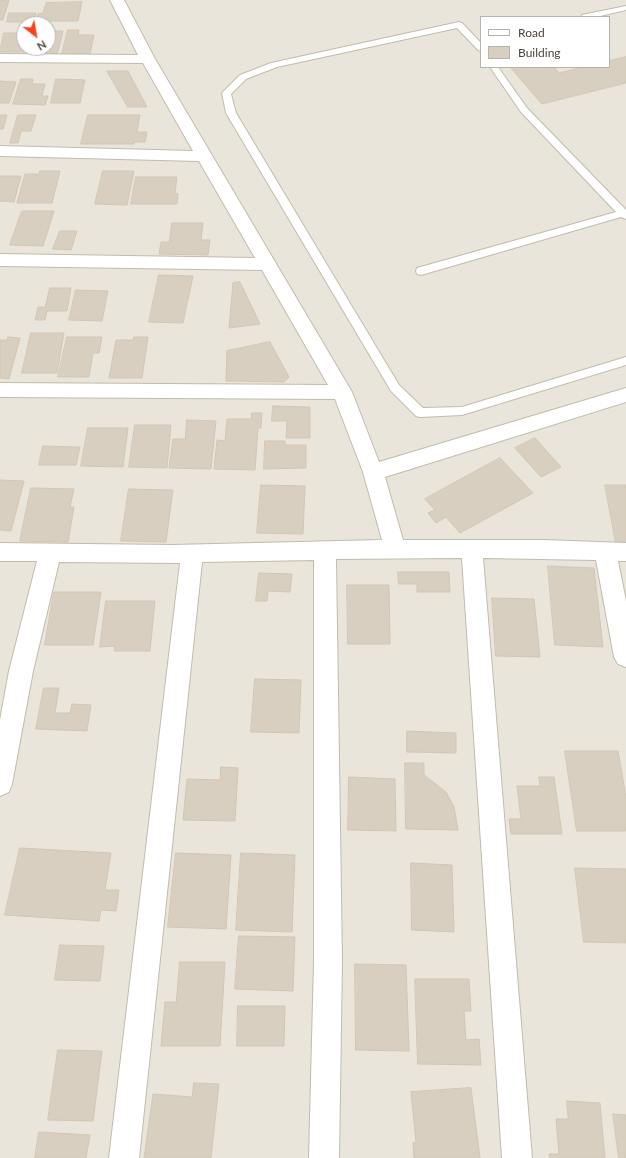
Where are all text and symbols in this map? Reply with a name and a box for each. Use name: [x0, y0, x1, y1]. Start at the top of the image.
north arrow: [16, 16, 56, 56]
legend: [480, 16, 610, 68]
text: Road: [518, 25, 545, 40]
text: N: [35, 38, 49, 54]
text: Building: [518, 45, 561, 60]

